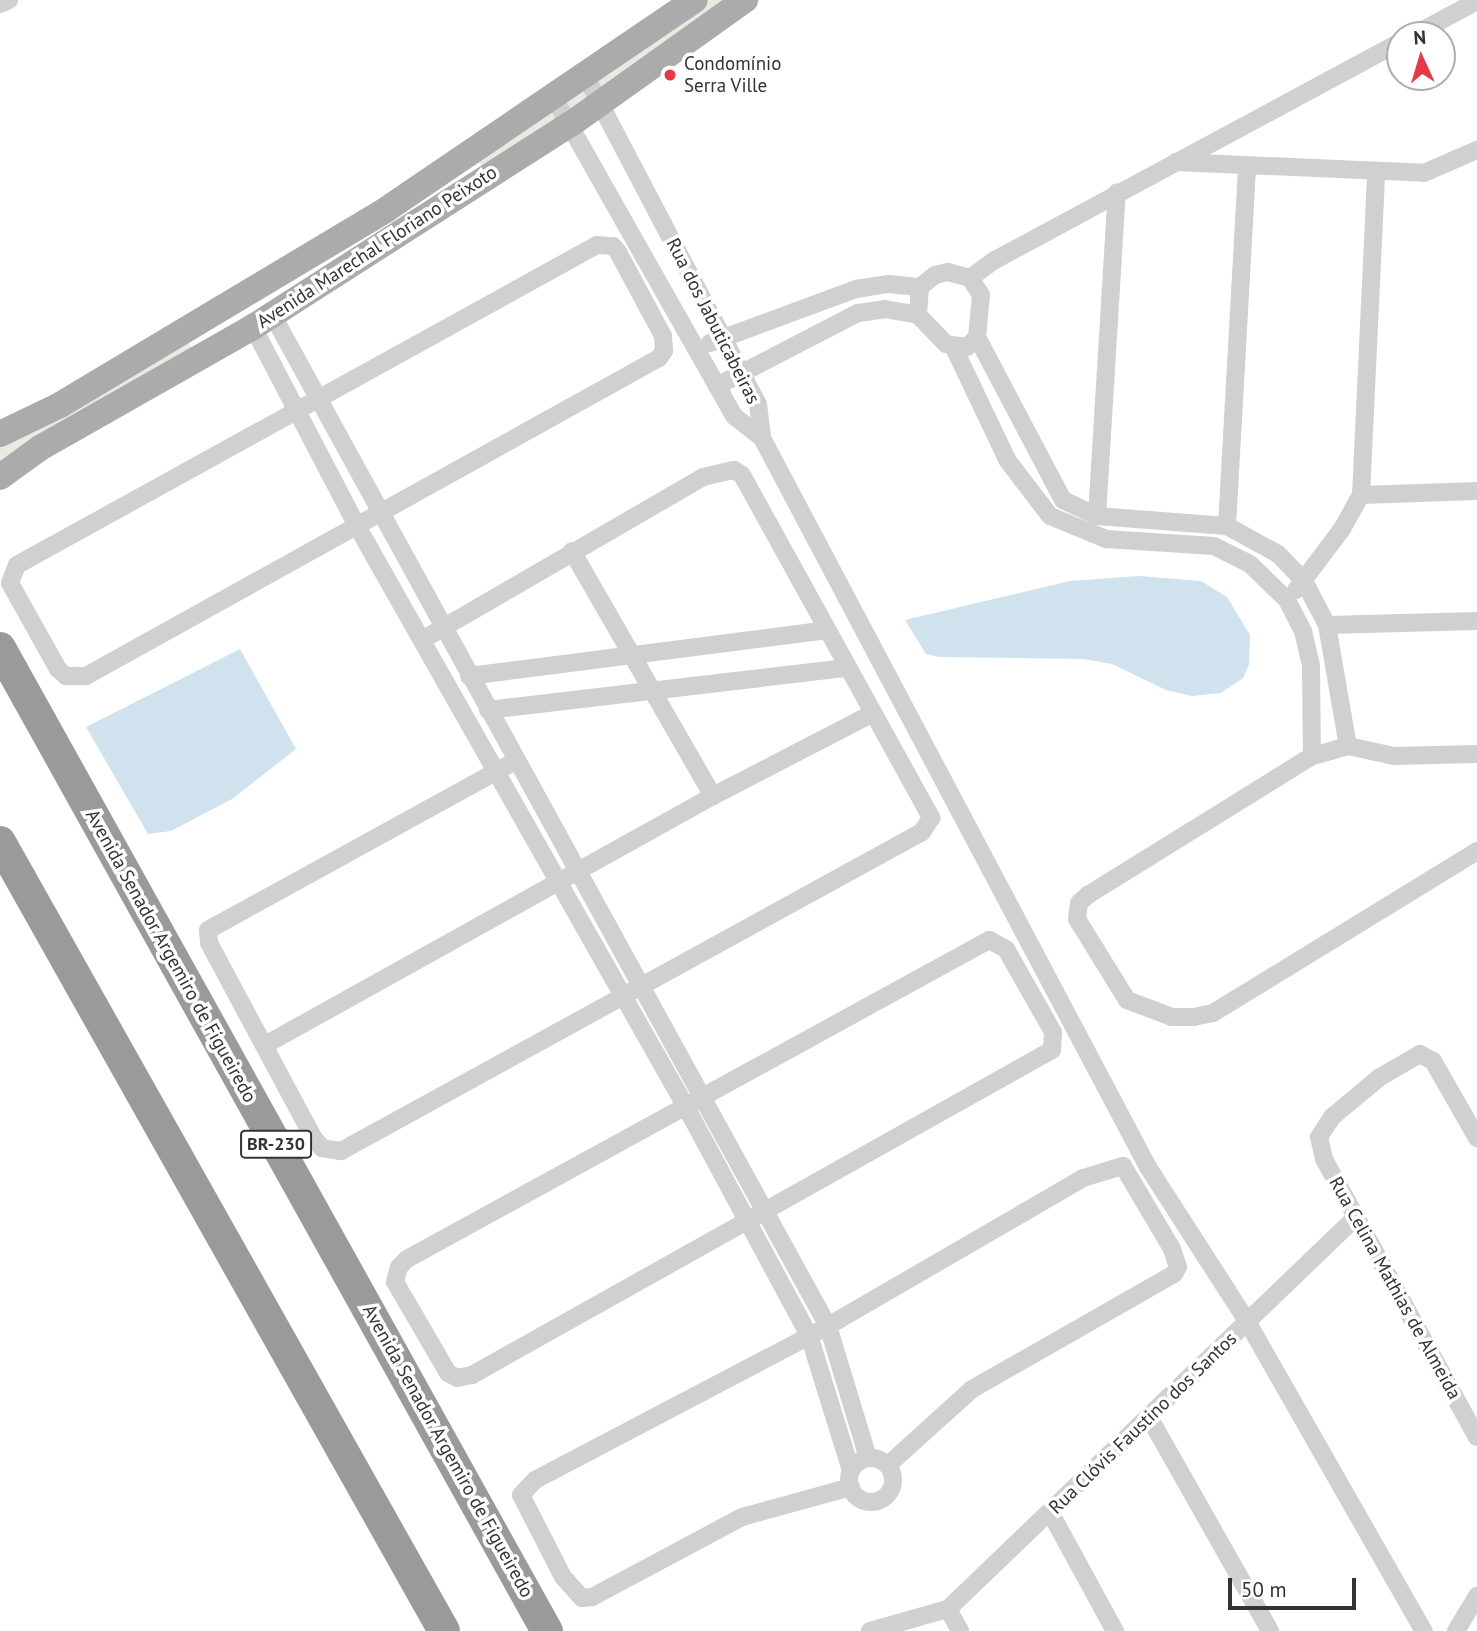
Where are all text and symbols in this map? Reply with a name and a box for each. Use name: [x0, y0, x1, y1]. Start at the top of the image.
north arrow: [1386, 21, 1456, 91]
text: N: [1413, 25, 1427, 49]
place label: Condomínio Serra Ville: [684, 53, 781, 97]
marker: Condomínio Serra Ville: [662, 67, 678, 83]
street label: Avenida Marechal Floriano Peixoto: [253, 161, 501, 333]
street label: Rua dos Jabuticabeiras: [661, 234, 765, 408]
street label: Avenida Senador Argemiro de Figueiredo: [81, 805, 261, 1107]
road number: BR-230: [239, 1129, 313, 1158]
street label: Rua Celina Mathias de Almeida: [1324, 1172, 1466, 1404]
street label: Avenida Senador Argemiro de Figueiredo: [358, 1300, 538, 1602]
street label: Rua Clóvis Faustino dos Santos: [1044, 1327, 1242, 1519]
scale bar: [1232, 1564, 1360, 1608]
text: 50 m: [1241, 1576, 1287, 1603]

